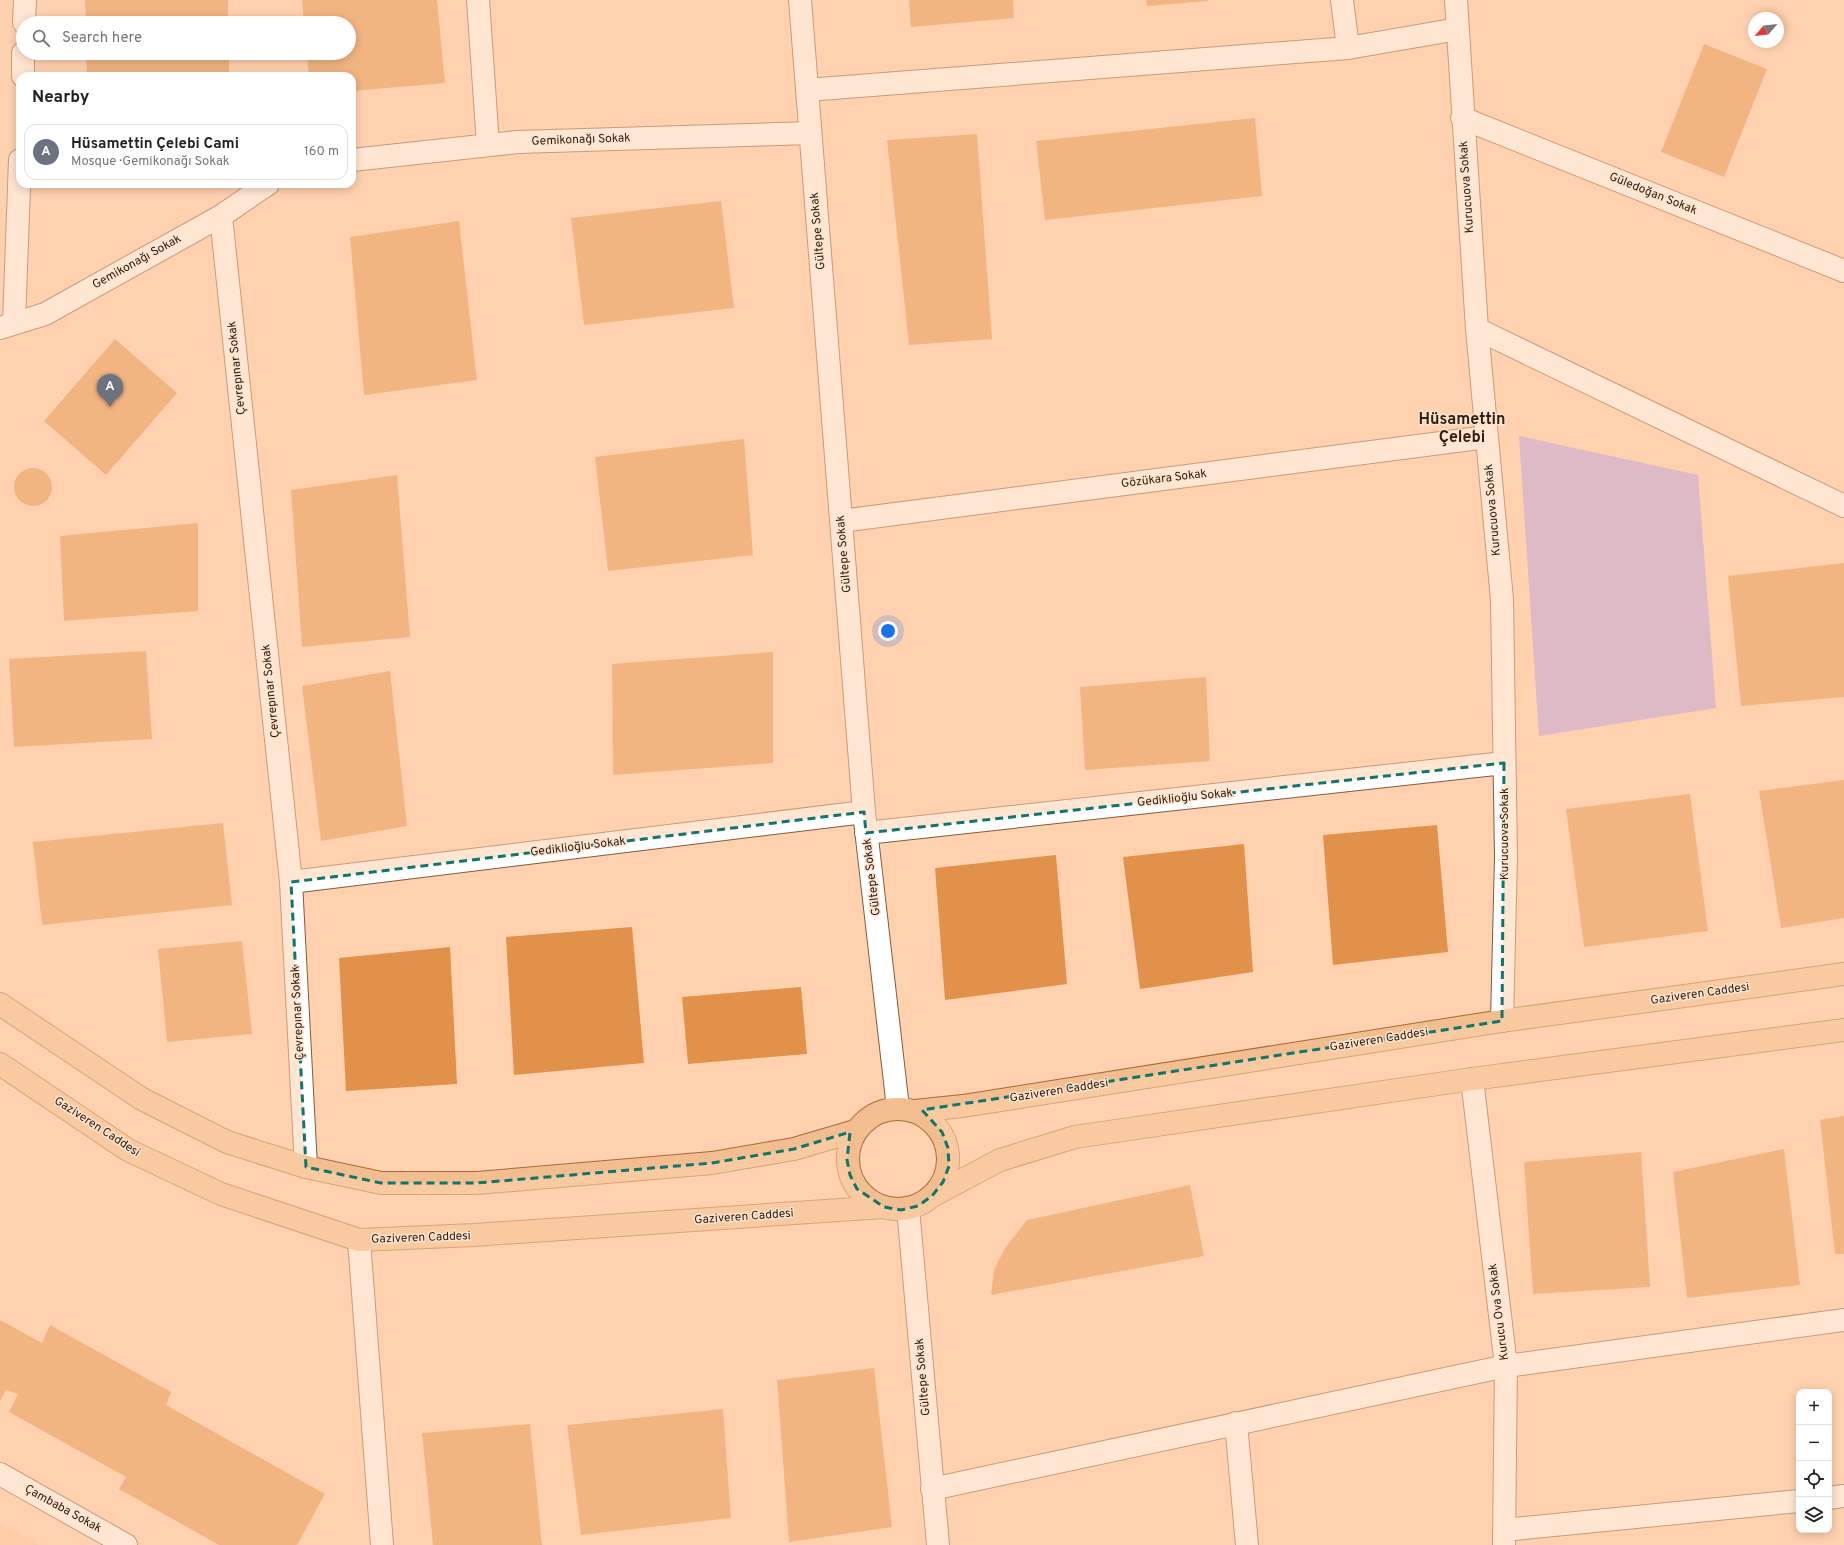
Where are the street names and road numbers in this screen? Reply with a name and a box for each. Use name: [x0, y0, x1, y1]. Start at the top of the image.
street label: Gemikonağı Sokak: [531, 130, 631, 150]
street label: Kurucuova Sokak: [1456, 140, 1478, 234]
street label: Güledoğan Sokak: [1607, 169, 1699, 219]
street label: Gültepe Sokak: [807, 192, 829, 270]
street label: Gemikonağı Sokak: [90, 231, 184, 293]
street label: Çevrepınar Sokak: [224, 320, 250, 416]
street label: Kurucuova Sokak: [1481, 463, 1505, 557]
street label: Gözükara Sokak: [1120, 466, 1208, 492]
street label: Gültepe Sokak: [833, 515, 855, 593]
street label: Çevrepınar Sokak: [258, 643, 284, 739]
street label: Gediklioğlu Sokak: [1136, 785, 1234, 811]
street label: Kurucuova Sokak: [1497, 788, 1513, 880]
street label: Gediklioğlu Sokak: [529, 833, 627, 861]
street label: Gültepe Sokak: [859, 837, 885, 917]
street label: Çevrepınar Sokak: [288, 965, 308, 1061]
street label: Gaziveren Caddesi: [1650, 979, 1750, 1009]
street label: Gaziveren Caddesi: [1329, 1024, 1429, 1056]
street label: Gaziveren Caddesi: [1009, 1075, 1109, 1107]
street label: Gaziveren Caddesi: [51, 1093, 143, 1161]
street label: Gaziveren Caddesi: [694, 1206, 794, 1228]
street label: Gaziveren Caddesi: [371, 1228, 471, 1248]
street label: Kurucu Ova Sokak: [1485, 1263, 1513, 1361]
street label: Gültepe Sokak: [912, 1338, 934, 1416]
street label: Çambaba Sokak: [21, 1481, 105, 1537]

